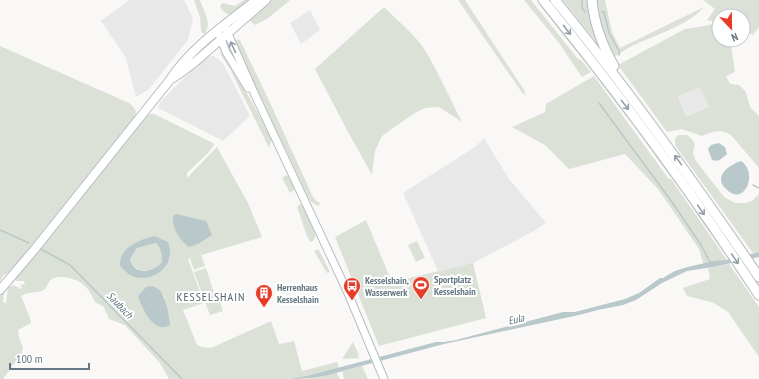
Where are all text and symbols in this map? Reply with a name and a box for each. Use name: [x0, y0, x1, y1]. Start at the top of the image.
north arrow: [711, 8, 751, 48]
one-way arrow: [563, 25, 572, 36]
text: N: [729, 30, 740, 45]
one-way arrow: [229, 41, 236, 53]
one-way arrow: [621, 99, 629, 110]
one-way arrow: [674, 155, 682, 166]
one-way arrow: [697, 204, 706, 215]
one-way arrow: [731, 253, 739, 264]
place label: Sportplatz Kesselshain: [434, 273, 476, 298]
place label: Kesselshain, Wasserwerk: [364, 274, 409, 299]
sports icon: Sportplatz Kesselshain: [411, 275, 431, 300]
bus stop icon: Kesselshain, Wasserwerk: [342, 276, 362, 301]
place label: Herrenhaus Kesselshain: [277, 281, 319, 306]
building icon: Herrenhaus Kesselshain: [254, 283, 274, 308]
water label: Saubach: [104, 289, 137, 322]
district label: KESSELSHAIN: [177, 289, 245, 304]
water label: Eula: [506, 310, 526, 328]
scale bar: [10, 345, 89, 371]
text: 100 m: [16, 351, 43, 366]

